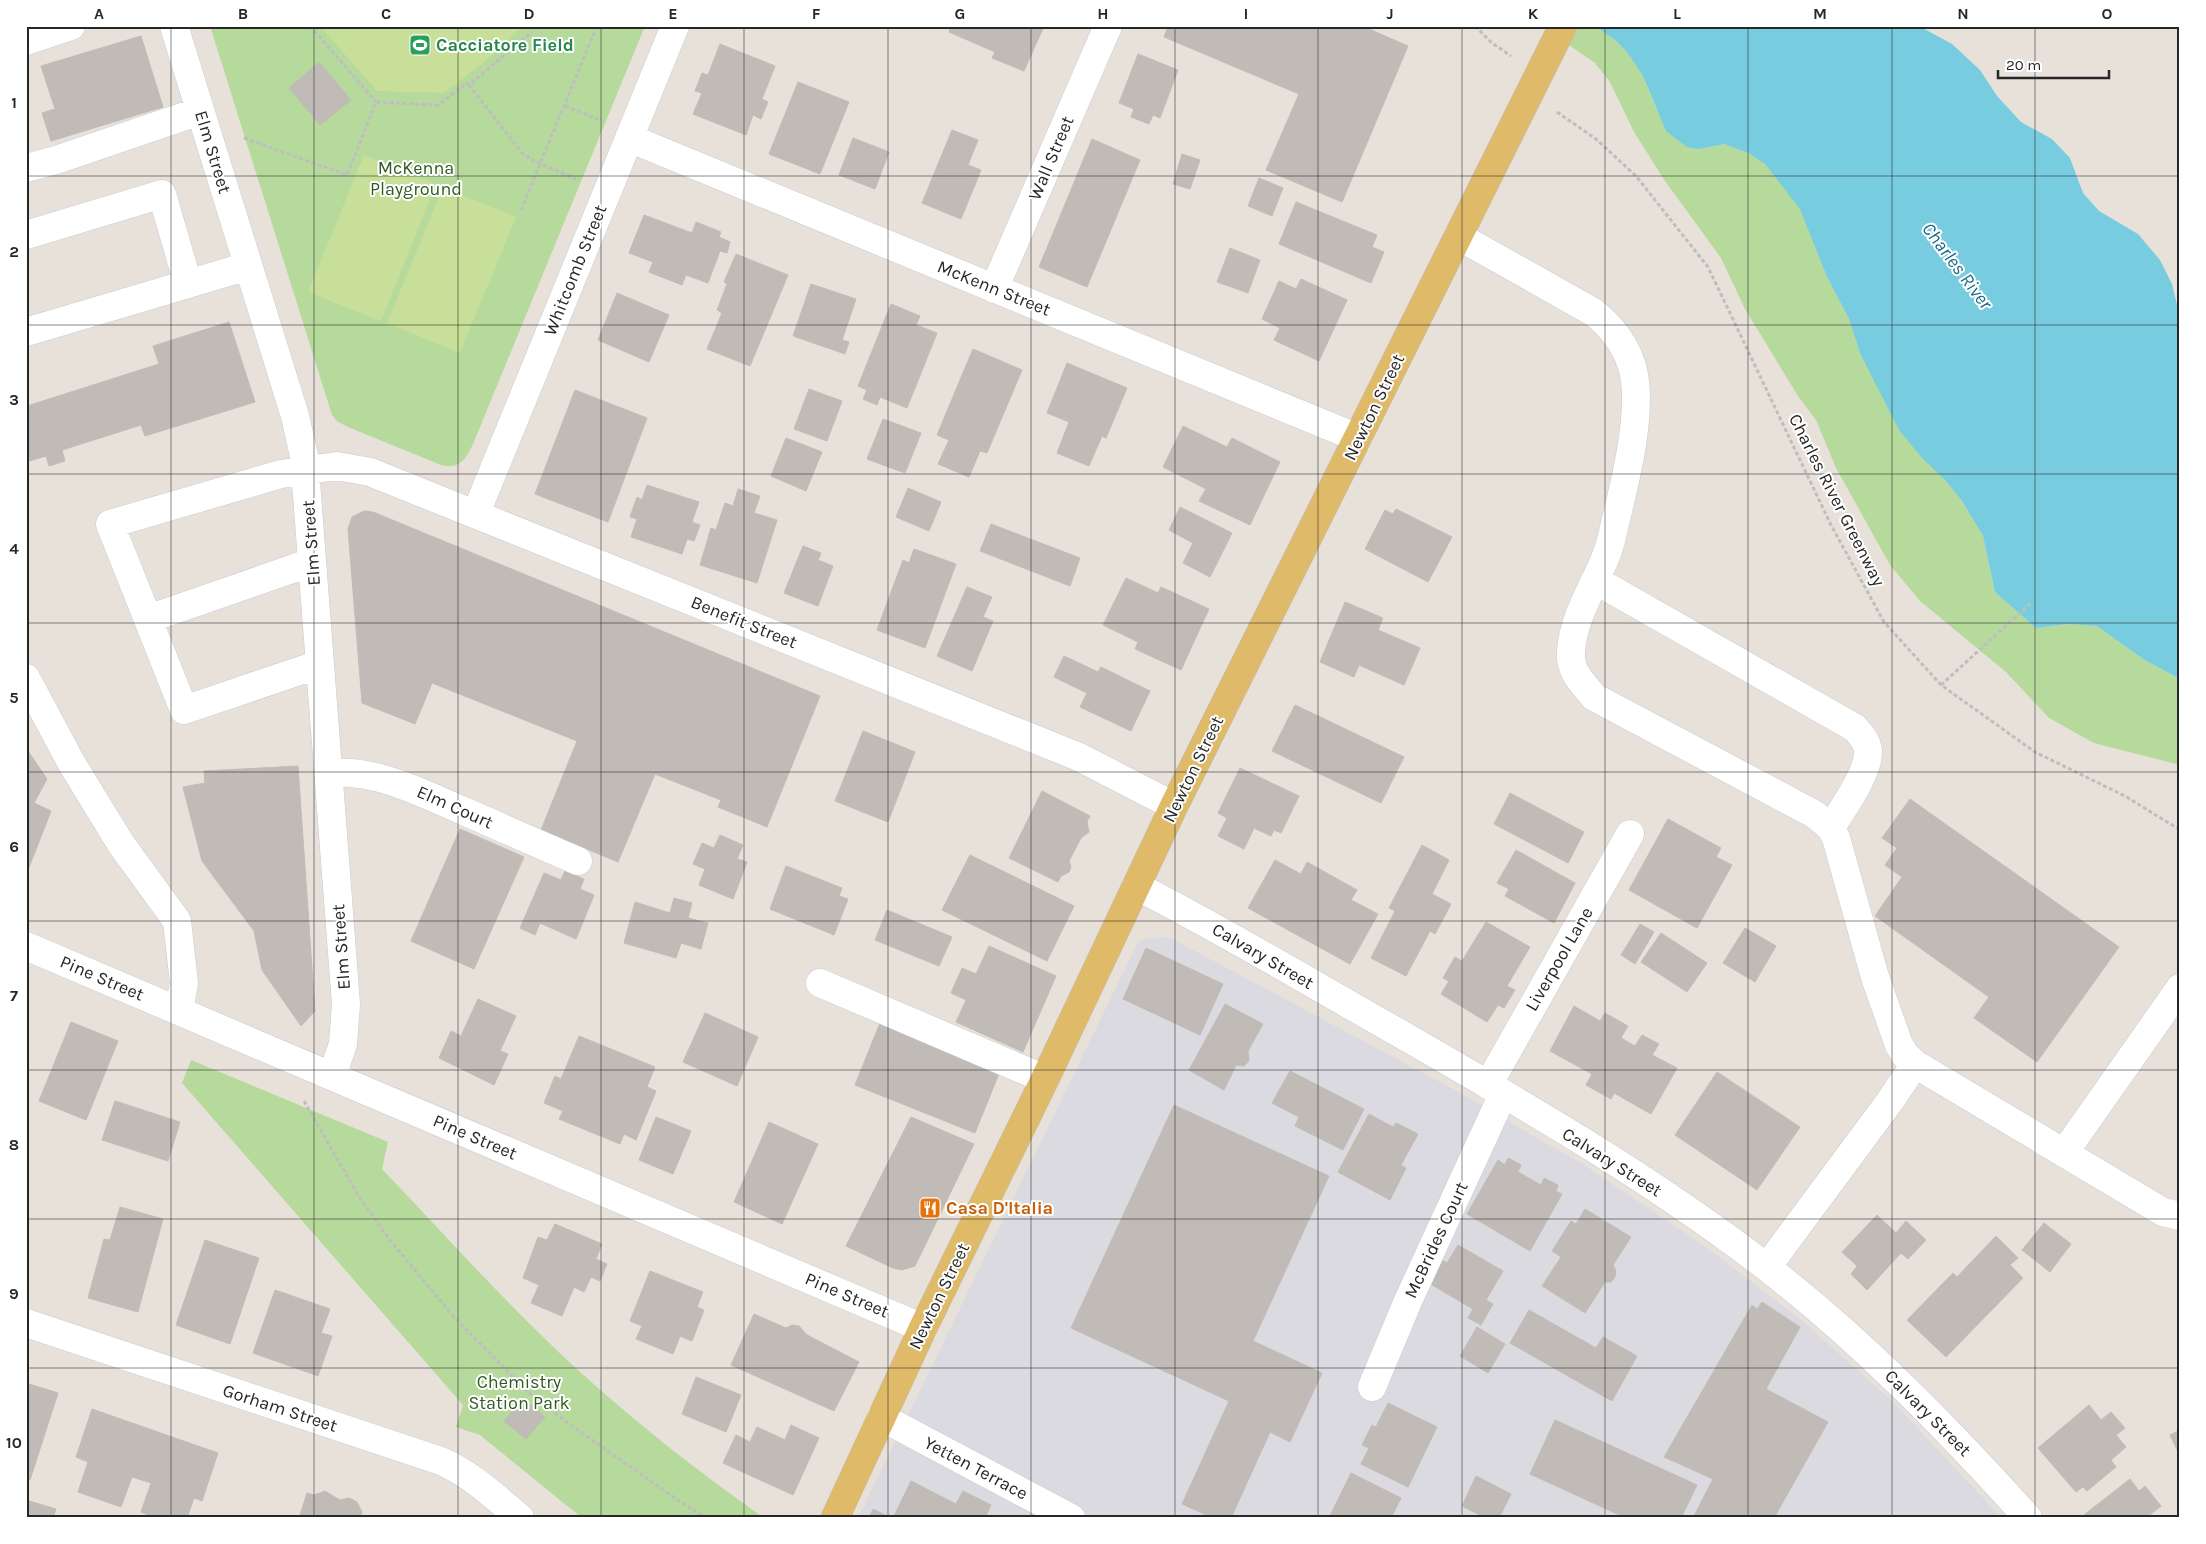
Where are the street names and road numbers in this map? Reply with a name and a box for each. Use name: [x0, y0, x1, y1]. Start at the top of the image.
street label: Elm Street: [190, 108, 236, 196]
street label: Wall Street: [1023, 112, 1079, 203]
street label: Whitcomb Street: [539, 201, 611, 339]
street label: McKenn Street: [934, 255, 1054, 321]
street label: Newton Street: [1339, 350, 1409, 464]
street label: Charles River Greenway: [1784, 410, 1890, 590]
street label: Elm Street: [297, 499, 325, 587]
street label: Benefit Street: [688, 591, 801, 653]
street label: Newton Street: [1158, 712, 1228, 826]
street label: Elm Court: [413, 780, 497, 834]
street label: Elm Street: [327, 903, 355, 991]
street label: Liverpool Lane: [1520, 903, 1598, 1015]
street label: Calvary Street: [1208, 918, 1318, 994]
street label: Pine Street: [57, 950, 148, 1006]
street label: Pine Street: [430, 1109, 521, 1165]
street label: Calvary Street: [1558, 1123, 1666, 1202]
street label: McBrides Court: [1399, 1178, 1473, 1302]
street label: Newton Street: [904, 1239, 974, 1353]
street label: Pine Street: [802, 1267, 893, 1323]
street label: Calvary Street: [1880, 1365, 1976, 1461]
street label: Gorham Street: [220, 1379, 340, 1437]
street label: Yetten Terrace: [920, 1431, 1032, 1505]

